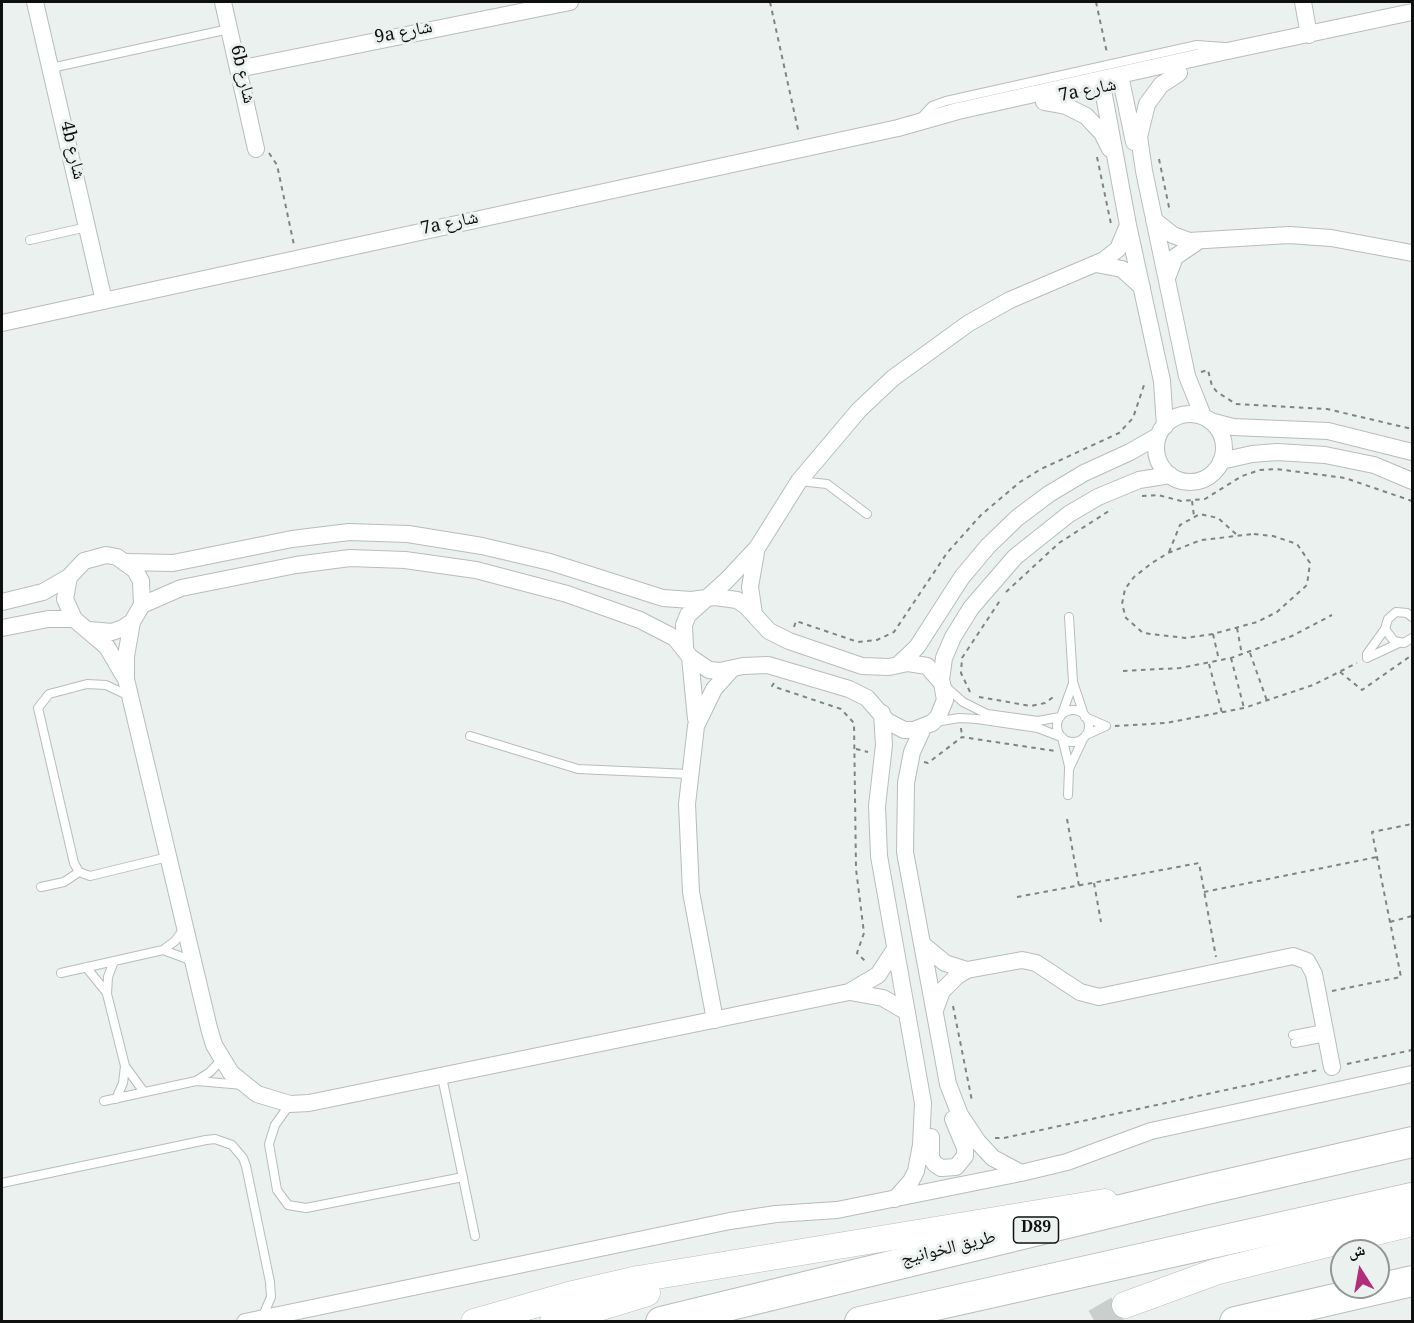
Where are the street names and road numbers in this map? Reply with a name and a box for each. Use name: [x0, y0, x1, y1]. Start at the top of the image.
street label: 9a شارع: [373, 19, 435, 51]
street label: 6b شارع: [223, 44, 257, 106]
street label: 7a شارع: [1057, 76, 1119, 110]
street label: 4b شارع: [53, 120, 87, 182]
street label: 7a شارع: [419, 209, 481, 243]
road number: D89: [1014, 1217, 1058, 1243]
street label: طريق الخوانيج: [899, 1229, 999, 1273]

